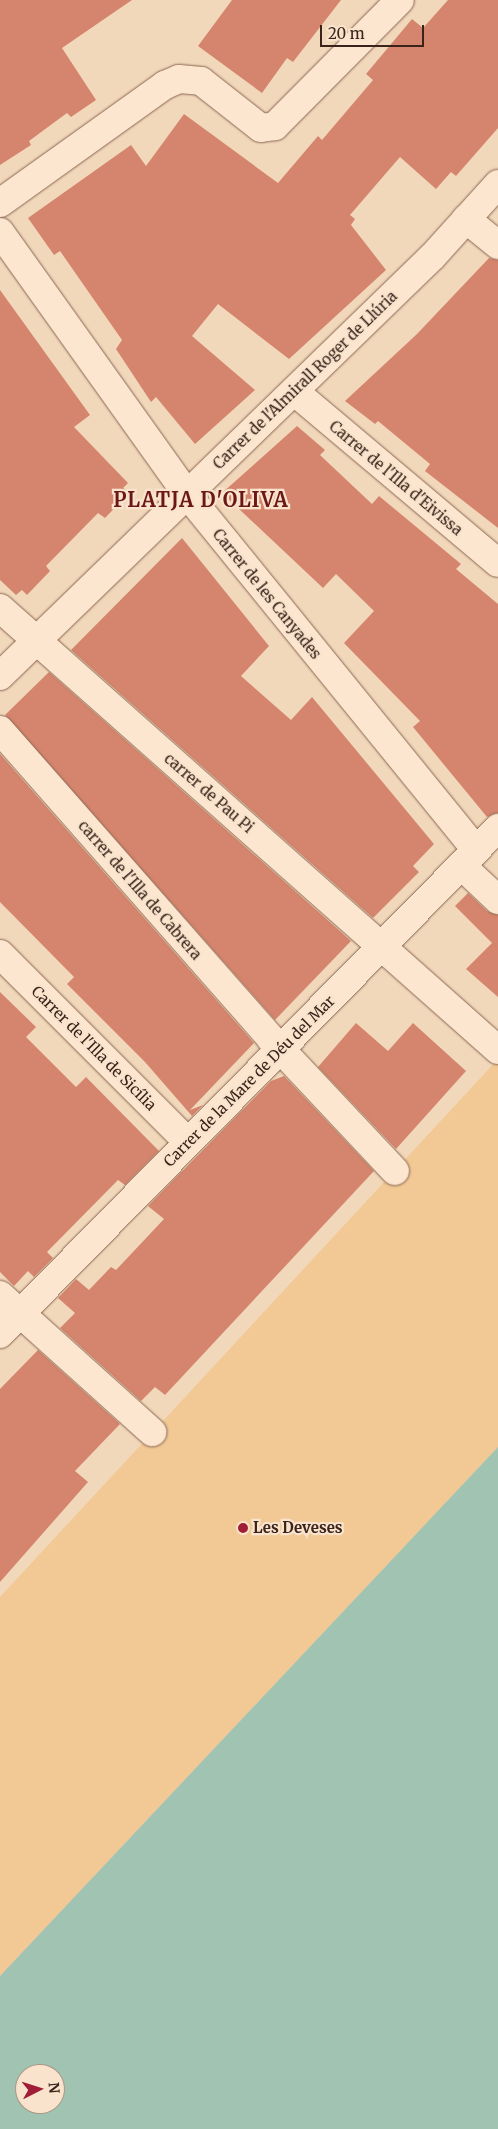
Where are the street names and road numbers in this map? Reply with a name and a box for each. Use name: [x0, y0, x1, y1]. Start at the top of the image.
street label: Carrer de l'Almirall Roger de Llúria: [209, 287, 401, 473]
street label: Carrer de l'Illa d'Eivissa: [326, 417, 466, 539]
street label: Carrer de les Canyades: [209, 525, 325, 663]
street label: carrer de Pau Pi: [161, 749, 257, 837]
street label: carrer de l'Illa de Cabrera: [75, 817, 205, 963]
street label: Carrer de l'Illa de Sicília: [28, 982, 160, 1114]
street label: Carrer de la Mare de Déu del Mar: [160, 992, 338, 1170]

